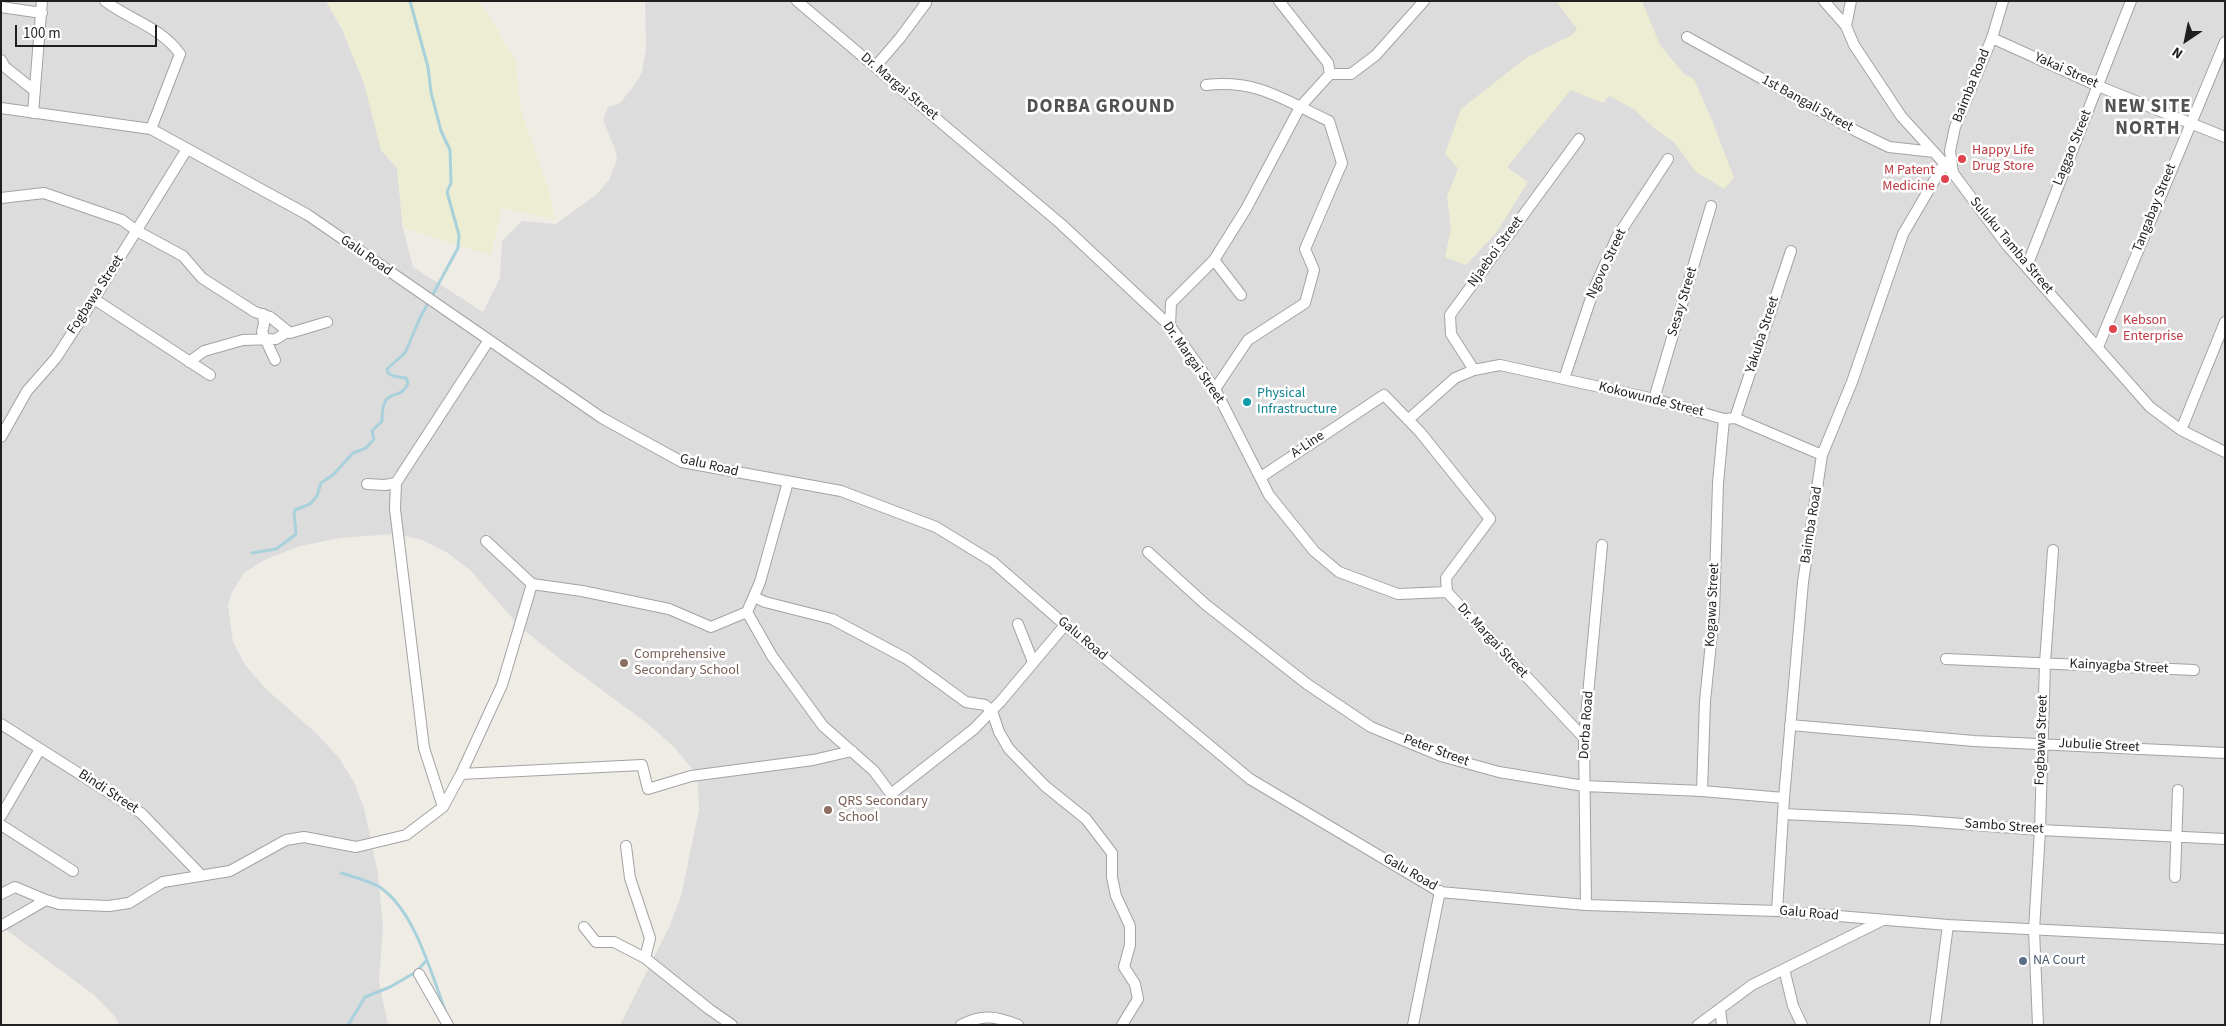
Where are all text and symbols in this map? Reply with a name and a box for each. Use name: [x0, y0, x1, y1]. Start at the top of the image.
scale bar: [18, 15, 160, 47]
north arrow: [2161, 15, 2211, 65]
text: 100 m: [23, 23, 61, 44]
text: N: [2168, 42, 2187, 63]
street label: Baimba Road: [1950, 47, 1994, 125]
street label: Dr. Margai Street: [857, 50, 941, 124]
street label: Yakai Street: [2032, 50, 2100, 92]
street label: 1st Bangali Street: [1758, 72, 1856, 136]
district label: DORBA GROUND: [1025, 97, 1177, 119]
district label: NEW SITE NORTH: [2103, 97, 2193, 141]
street label: Laggao Street: [2050, 108, 2096, 188]
place label: Happy Life Drug Store: [1972, 143, 2034, 176]
marker: Happy Life Drug Store: [1956, 153, 1968, 165]
street label: Tangabay Street: [2130, 161, 2180, 255]
place label: M Patent Medicine: [1882, 163, 1935, 196]
marker: M Patent Medicine: [1939, 173, 1951, 185]
street label: Suluku Tamba Street: [1966, 194, 2056, 298]
street label: Njaeboi Street: [1465, 213, 1527, 291]
street label: Ngovo Street: [1583, 226, 1631, 302]
street label: Galu Road: [337, 232, 395, 280]
street label: Fogbawa Street: [64, 252, 128, 338]
street label: Sesay Street: [1664, 265, 1702, 339]
street label: Yakuba Street: [1743, 295, 1783, 375]
place label: Kebson Enterprise: [2123, 313, 2183, 346]
street label: Dr. Margai Street: [1159, 319, 1227, 407]
marker: Kebson Enterprise: [2107, 323, 2119, 335]
street label: Kokowunde Street: [1597, 379, 1705, 421]
place label: Physical Infrastructure: [1257, 386, 1337, 418]
marker: Physical Infrastructure: [1241, 396, 1253, 408]
street label: A-Line: [1288, 428, 1328, 462]
street label: Galu Road: [678, 451, 740, 481]
street label: Baimba Road: [1798, 485, 1826, 565]
street label: Kogawa Street: [1702, 562, 1724, 648]
street label: Dr. Margai Street: [1453, 600, 1531, 682]
street label: Galu Road: [1054, 613, 1110, 665]
place label: Comprehensive Secondary School: [634, 647, 739, 680]
street label: Kainyagba Street: [2069, 656, 2169, 678]
marker: Comprehensive Secondary School: [618, 657, 630, 669]
street label: Dorba Road: [1576, 690, 1598, 760]
street label: Fogbawa Street: [2032, 694, 2052, 786]
street label: Peter Street: [1401, 731, 1471, 771]
street label: Jubulie Street: [2058, 735, 2140, 757]
street label: Bindi Street: [75, 766, 141, 818]
place label: QRS Secondary School: [838, 794, 928, 826]
marker: QRS Secondary School: [822, 804, 834, 816]
street label: Sambo Street: [1964, 816, 2044, 838]
street label: Galu Road: [1380, 851, 1440, 895]
street label: Galu Road: [1779, 903, 1839, 925]
place label: NA Court: [2033, 953, 2085, 969]
marker: NA Court: [2017, 955, 2029, 967]

